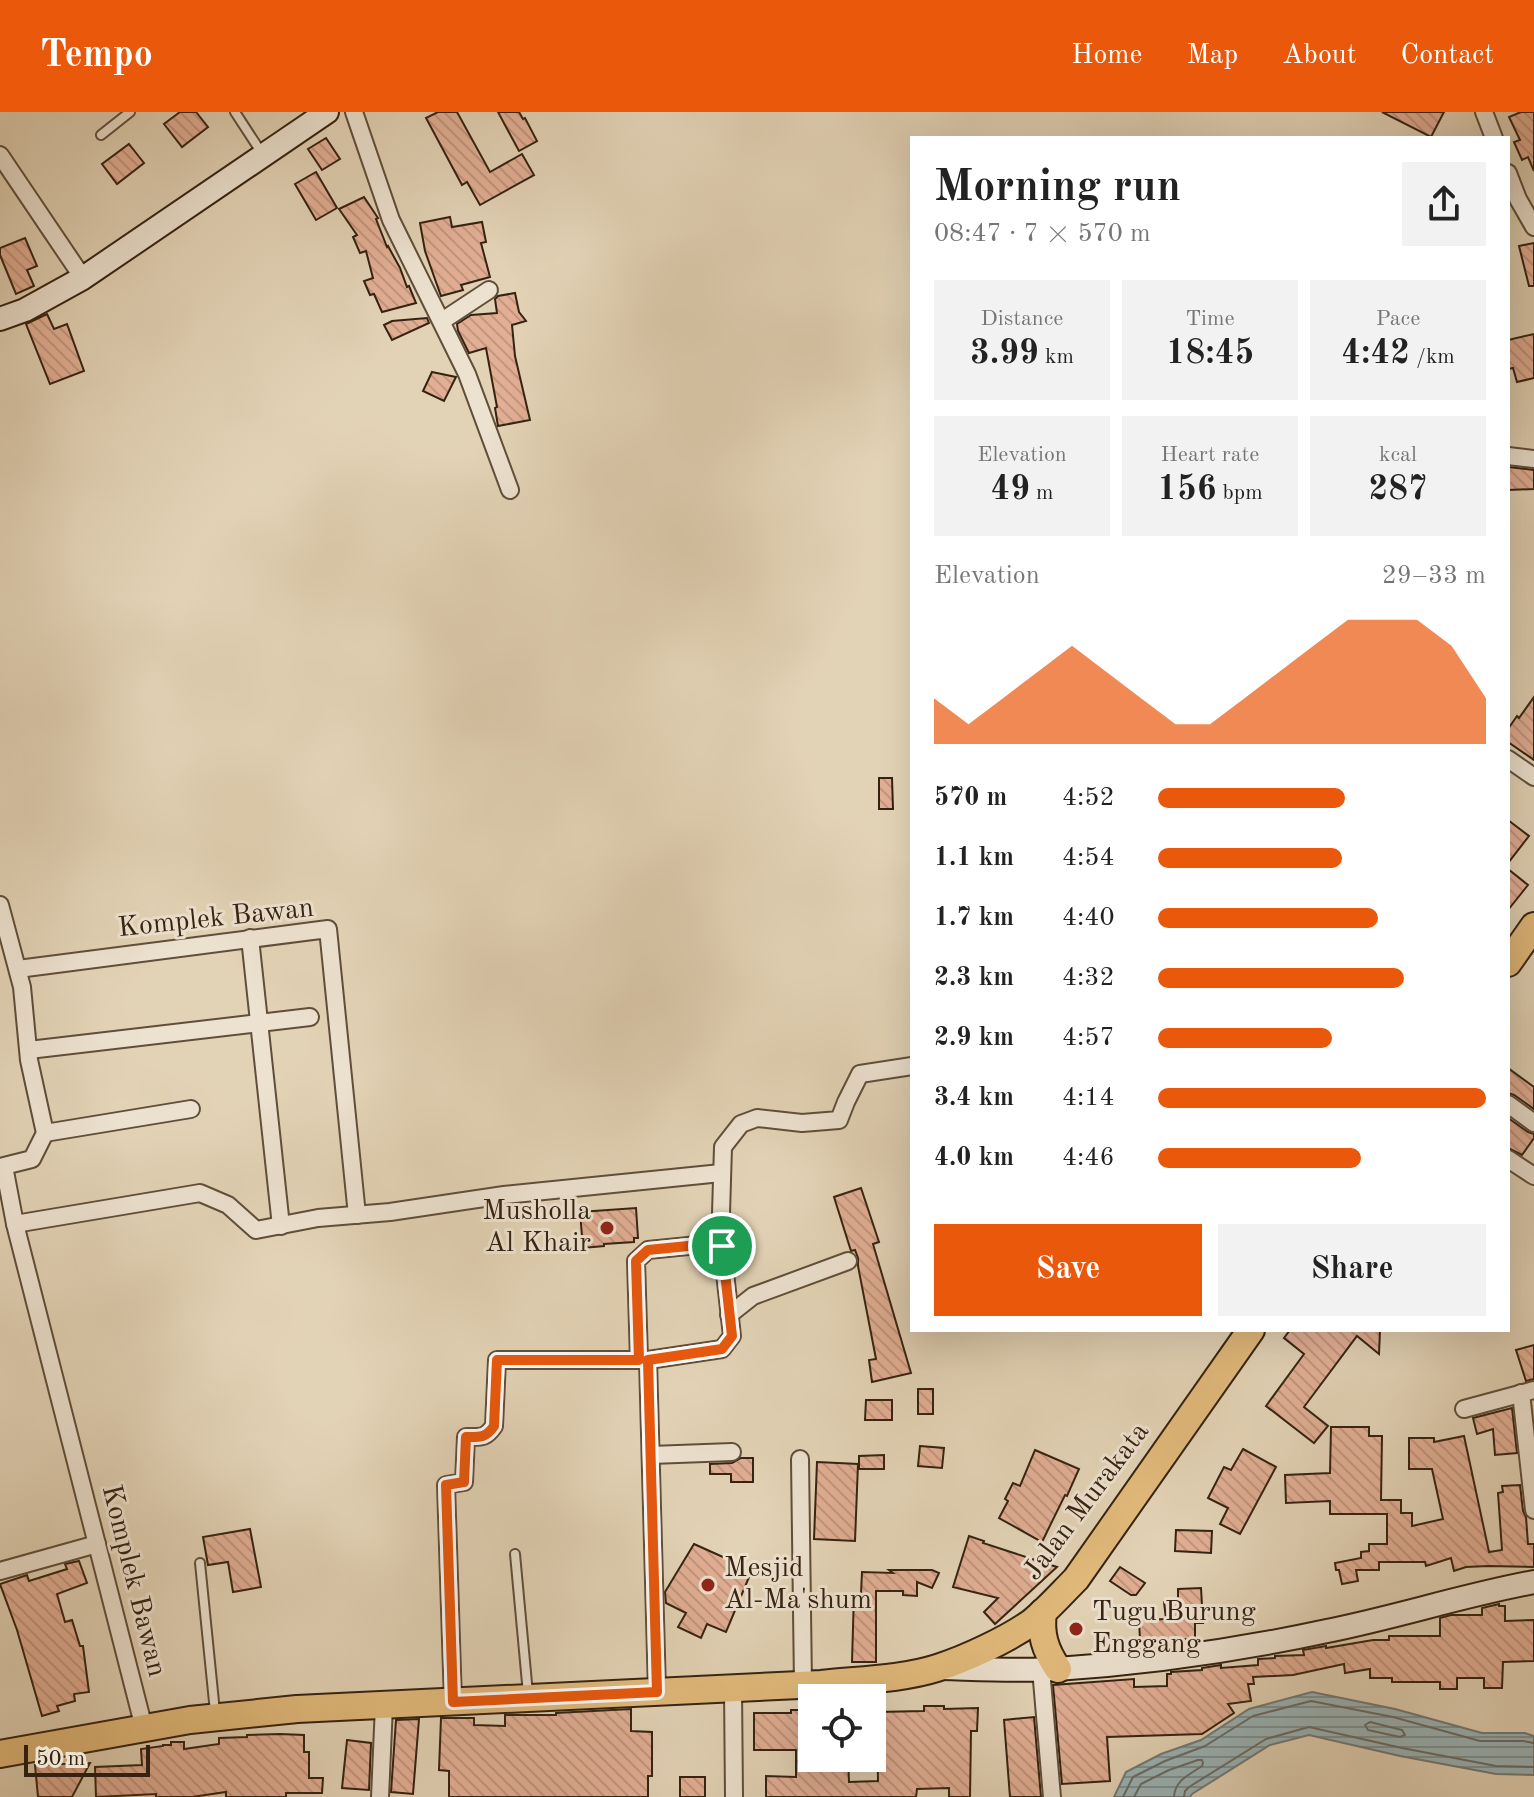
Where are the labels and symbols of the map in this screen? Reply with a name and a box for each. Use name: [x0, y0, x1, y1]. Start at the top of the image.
street label: Komplek Bawan: [117, 895, 315, 943]
place label: Musholla Al Khair: [482, 1198, 591, 1258]
pin: [688, 1212, 756, 1280]
marker: Musholla Al Khair: [598, 1219, 616, 1237]
street label: Jalan Murakata: [1019, 1418, 1155, 1586]
street label: Komplek Bawan: [96, 1482, 170, 1680]
place label: Mesjid Al-Ma'shum: [724, 1555, 872, 1615]
marker: Mesjid Al-Ma'shum: [699, 1576, 717, 1594]
place label: Tugu Burung Enggang: [1092, 1599, 1256, 1659]
marker: Tugu Burung Enggang: [1067, 1620, 1085, 1638]
scale bar: [24, 1741, 150, 1777]

